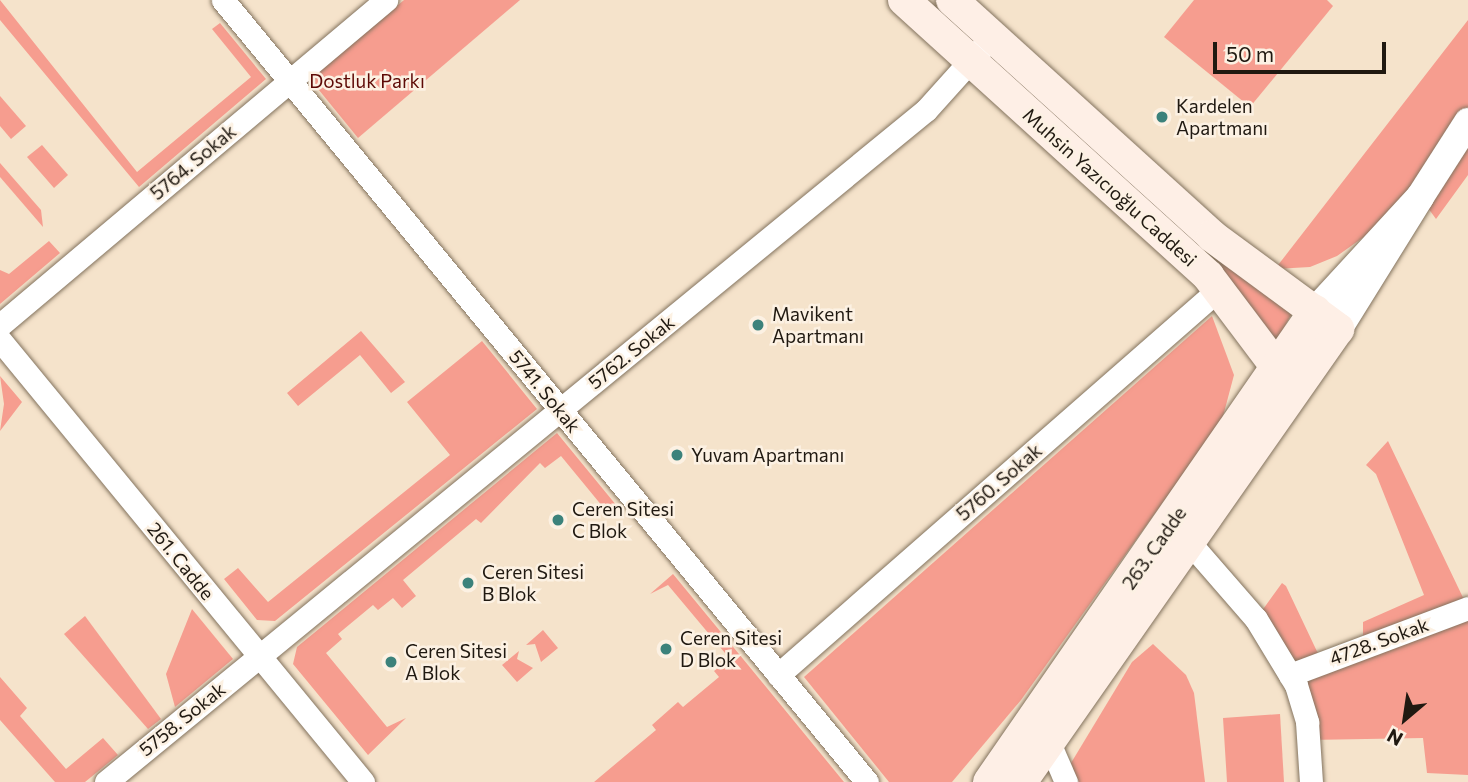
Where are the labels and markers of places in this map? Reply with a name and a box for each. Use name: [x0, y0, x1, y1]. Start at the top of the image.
place label: Kardelen Apartmanı: [1176, 95, 1268, 139]
marker: Kardelen Apartmanı: [1154, 109, 1170, 125]
place label: Mavikent Apartmanı: [772, 303, 864, 347]
marker: Mavikent Apartmanı: [750, 317, 766, 333]
place label: Yuvam Apartmanı: [691, 444, 844, 466]
marker: Yuvam Apartmanı: [669, 447, 685, 463]
place label: Ceren Sitesi C Blok: [572, 498, 674, 542]
marker: Ceren Sitesi C Blok: [550, 512, 566, 528]
place label: Ceren Sitesi B Blok: [482, 561, 584, 605]
marker: Ceren Sitesi B Blok: [460, 575, 476, 591]
place label: Ceren Sitesi D Blok: [680, 627, 782, 671]
place label: Ceren Sitesi A Blok: [405, 640, 507, 684]
marker: Ceren Sitesi D Blok: [658, 641, 674, 657]
marker: Ceren Sitesi A Blok: [383, 654, 399, 670]

